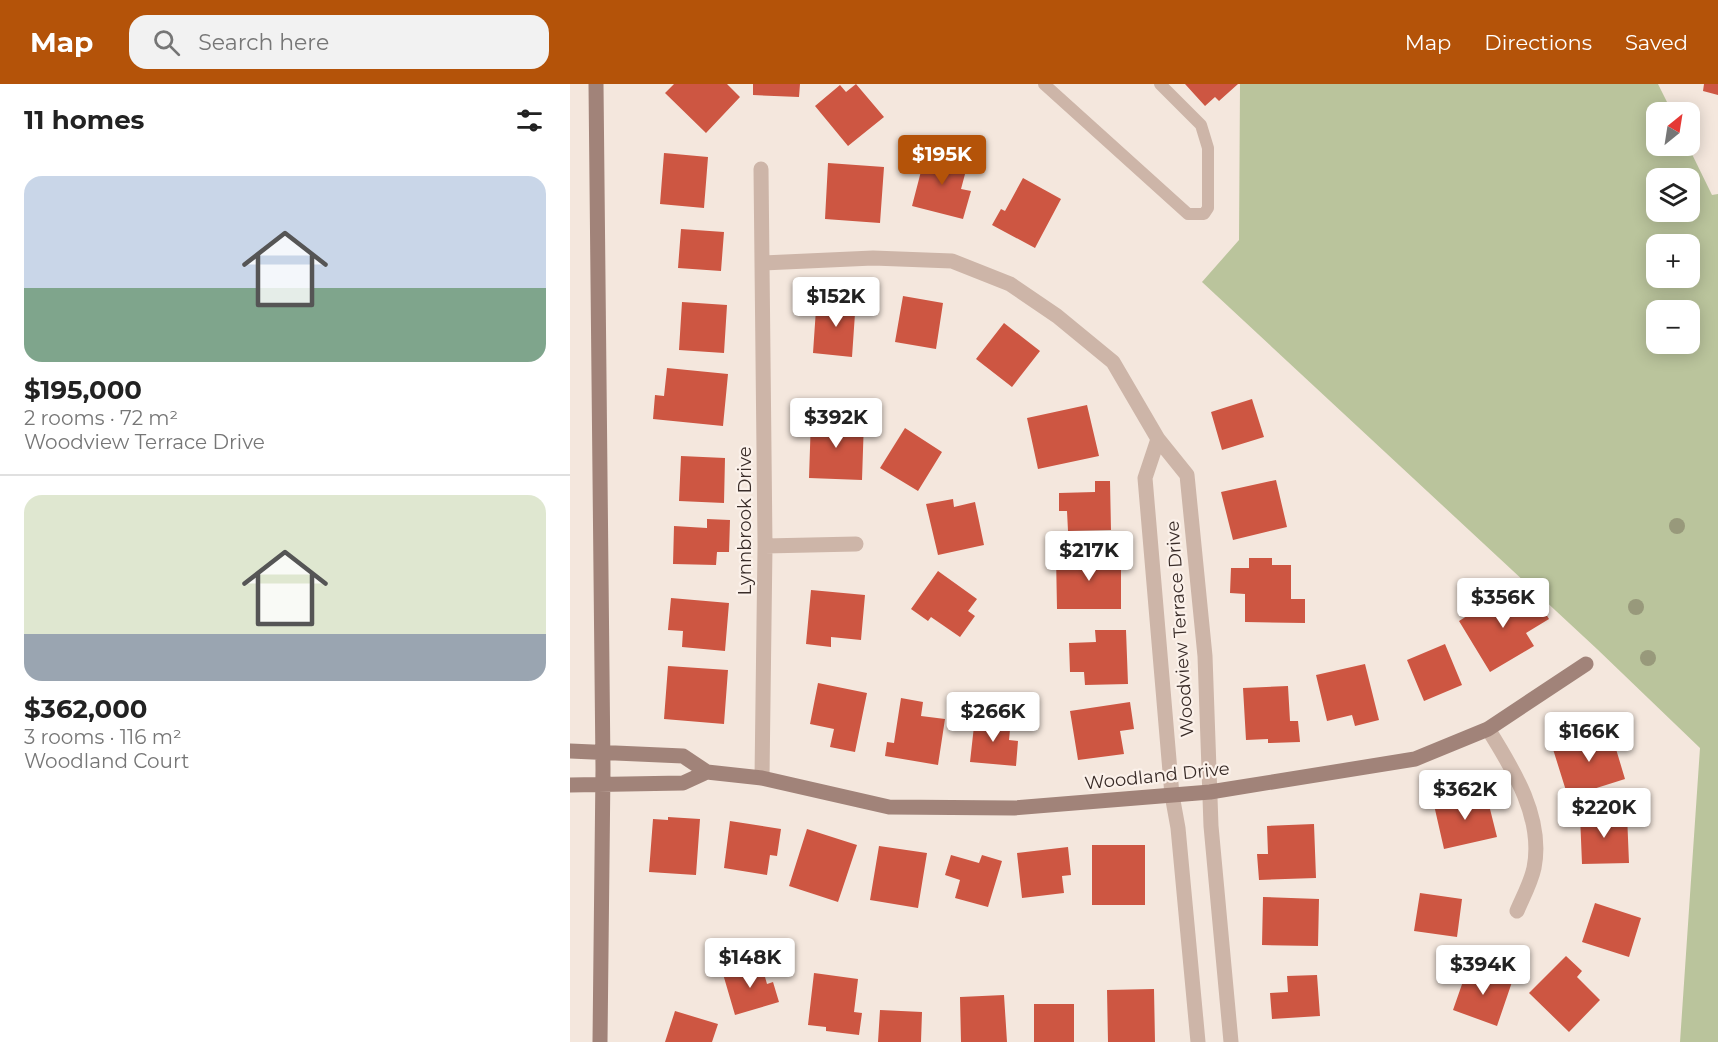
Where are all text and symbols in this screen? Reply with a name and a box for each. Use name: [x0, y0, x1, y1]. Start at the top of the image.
search box: [129, 15, 549, 69]
text: Map: [30, 25, 93, 59]
icon: search: [150, 26, 183, 59]
text: Search here: [198, 29, 329, 56]
text: Map: [1405, 30, 1451, 55]
text: Directions: [1484, 30, 1592, 55]
text: Saved: [1625, 30, 1688, 55]
north arrow: [1646, 102, 1700, 156]
map controls: [1646, 102, 1700, 354]
text: 11 homes: [24, 104, 144, 136]
icon: filters: [513, 104, 546, 137]
pin: $195K: [900, 135, 984, 186]
text: $195K: [912, 142, 972, 166]
button: layers: [1646, 168, 1700, 222]
icon: home: [231, 215, 339, 323]
button: +: [1646, 234, 1700, 288]
pin: $152K: [794, 277, 878, 328]
text: $152K: [807, 284, 865, 308]
button: −: [1646, 300, 1700, 354]
text: $195,000: [24, 374, 142, 406]
pin: $392K: [794, 398, 878, 449]
text: $392K: [804, 405, 868, 429]
text: 2 rooms · 72 m²: [24, 406, 178, 430]
text: Woodview Terrace Drive: [24, 430, 265, 454]
street label: Lynnbrook Drive: [734, 446, 756, 596]
street label: Woodview Terrace Drive: [1161, 520, 1199, 738]
pin: $217K: [1047, 531, 1131, 582]
icon: home: [231, 534, 339, 642]
text: $217K: [1059, 538, 1119, 562]
pin: $356K: [1461, 578, 1545, 629]
text: $356K: [1471, 585, 1535, 609]
pin: $266K: [951, 692, 1035, 743]
text: $362,000: [24, 693, 147, 725]
text: $266K: [961, 699, 1025, 723]
pin: $166K: [1547, 712, 1631, 763]
text: $166K: [1559, 719, 1619, 743]
text: 3 rooms · 116 m²: [24, 725, 182, 749]
text: Woodland Court: [24, 749, 189, 773]
street label: Woodland Drive: [1084, 757, 1231, 795]
pin: $362K: [1423, 770, 1507, 821]
text: $362K: [1433, 777, 1497, 801]
pin: $220K: [1562, 788, 1646, 839]
text: $220K: [1572, 795, 1636, 819]
pin: $148K: [708, 938, 792, 989]
text: $148K: [719, 945, 781, 969]
pin: $394K: [1441, 945, 1525, 996]
text: $394K: [1450, 952, 1516, 976]

